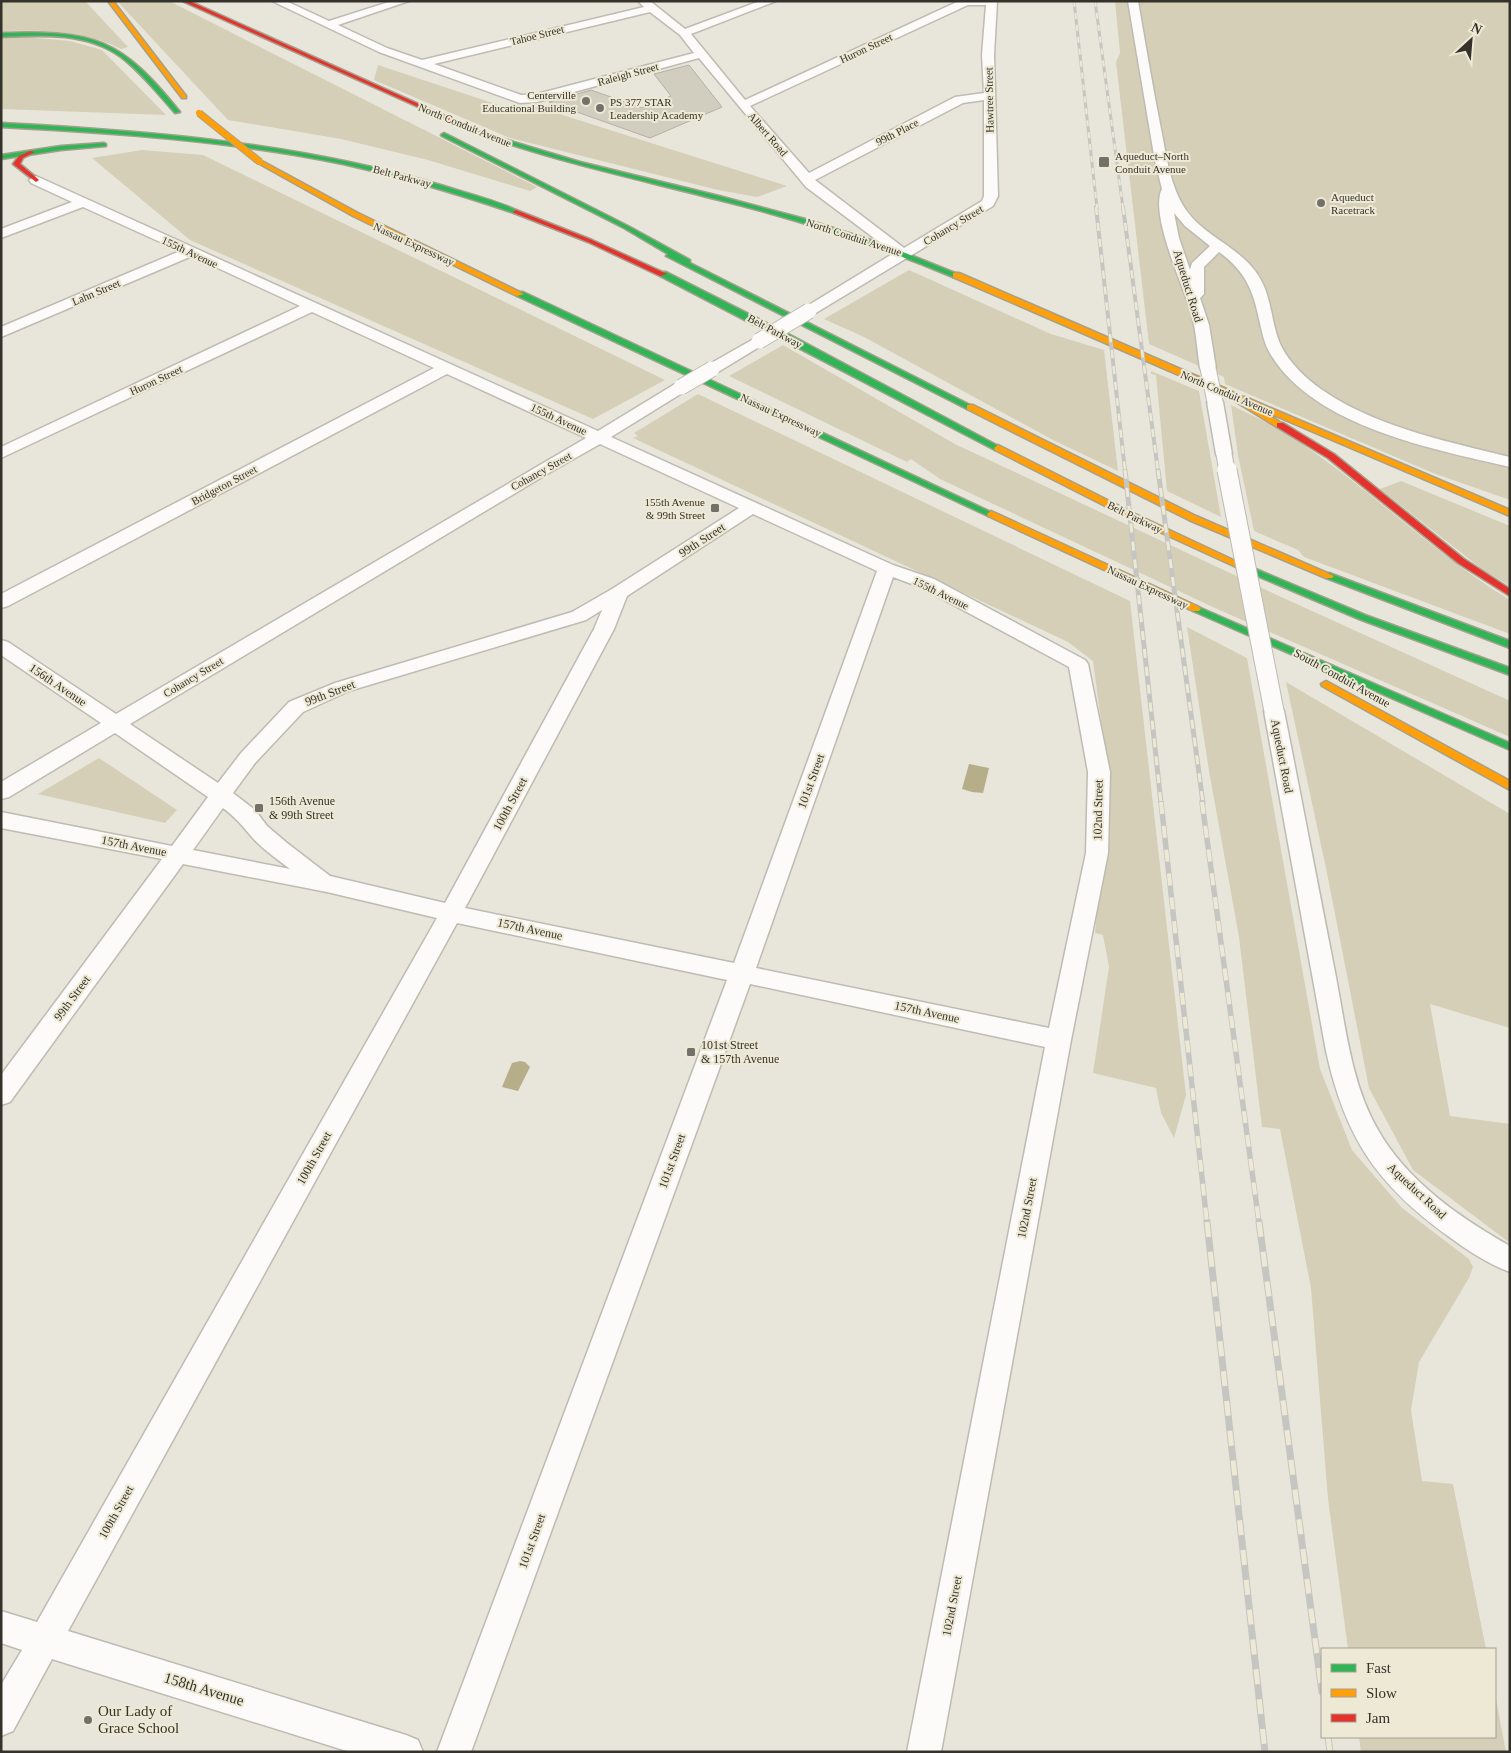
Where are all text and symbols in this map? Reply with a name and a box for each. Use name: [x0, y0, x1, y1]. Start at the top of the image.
north arrow: [1446, 15, 1496, 65]
text: N: [1469, 20, 1484, 38]
street label: Tahoe Street: [509, 23, 565, 47]
street label: Huron Street: [838, 31, 894, 65]
street label: Raleigh Street: [596, 60, 660, 88]
street label: Hawtree Street: [982, 67, 996, 133]
place label: Centerville Educational Building: [482, 89, 576, 114]
marker: Centerville Educational Building: [580, 95, 592, 107]
place label: PS 377 STAR Leadership Academy: [610, 96, 704, 121]
street label: North Conduit Avenue: [417, 101, 513, 149]
marker: PS 377 STAR Leadership Academy: [594, 102, 606, 114]
street label: Albert Road: [746, 110, 791, 159]
street label: 99th Place: [874, 116, 920, 148]
place label: Aqueduct–North Conduit Avenue: [1115, 150, 1189, 175]
marker: Aqueduct–North Conduit Avenue: [1097, 155, 1111, 169]
street label: Belt Parkway: [372, 162, 433, 190]
place label: Aqueduct Racetrack: [1331, 191, 1375, 216]
marker: Aqueduct Racetrack: [1315, 197, 1327, 209]
street label: Cohancy Street: [921, 202, 985, 248]
street label: North Conduit Avenue: [805, 216, 903, 258]
street label: Nassau Expressway: [372, 220, 457, 268]
street label: 155th Avenue: [160, 234, 220, 270]
street label: Aqueduct Road: [1170, 248, 1206, 324]
street label: Lahn Street: [70, 277, 122, 307]
street label: Belt Parkway: [746, 312, 805, 351]
street label: Huron Street: [128, 363, 184, 397]
street label: North Conduit Avenue: [1179, 368, 1275, 418]
street label: Nassau Expressway: [739, 391, 824, 439]
street label: 155th Avenue: [529, 401, 589, 437]
street label: Cohancy Street: [509, 449, 573, 493]
street label: Bridgeton Street: [189, 463, 259, 507]
place label: 155th Avenue & 99th Street: [644, 496, 705, 521]
street label: Belt Parkway: [1106, 499, 1165, 536]
marker: 155th Avenue & 99th Street: [709, 502, 721, 514]
street label: 99th Street: [676, 520, 728, 560]
street label: Nassau Expressway: [1106, 563, 1191, 611]
street label: 155th Avenue: [911, 574, 971, 612]
street label: South Conduit Avenue: [1291, 646, 1393, 710]
street label: Cohancy Street: [161, 654, 225, 700]
street label: 156th Avenue: [27, 661, 89, 709]
street label: 99th Street: [303, 677, 358, 709]
street label: Aqueduct Road: [1268, 718, 1296, 794]
street label: 101st Street: [795, 751, 828, 810]
street label: 100th Street: [490, 774, 530, 833]
street label: 102nd Street: [1090, 779, 1106, 841]
place label: 156th Avenue & 99th Street: [269, 794, 335, 822]
marker: 156th Avenue & 99th Street: [253, 802, 265, 814]
street label: 157th Avenue: [100, 833, 168, 859]
street label: 157th Avenue: [496, 915, 564, 943]
street label: 99th Street: [51, 972, 93, 1023]
street label: 157th Avenue: [893, 998, 961, 1026]
place label: 101st Street & 157th Avenue: [701, 1038, 779, 1066]
marker: 101st Street & 157th Avenue: [685, 1046, 697, 1058]
street label: 100th Street: [294, 1129, 335, 1187]
street label: 101st Street: [656, 1131, 689, 1190]
street label: Aqueduct Road: [1385, 1160, 1449, 1222]
street label: 102nd Street: [1014, 1176, 1040, 1239]
street label: 100th Street: [96, 1483, 137, 1541]
street label: 101st Street: [516, 1511, 549, 1570]
street label: 102nd Street: [939, 1574, 965, 1637]
legend: [1321, 1648, 1496, 1738]
text: Fast: [1366, 1660, 1392, 1676]
street label: 158th Avenue: [162, 1669, 246, 1709]
text: Slow: [1366, 1685, 1397, 1701]
place label: Our Lady of Grace School: [98, 1703, 179, 1736]
text: Jam: [1366, 1710, 1390, 1726]
marker: Our Lady of Grace School: [82, 1714, 94, 1726]

